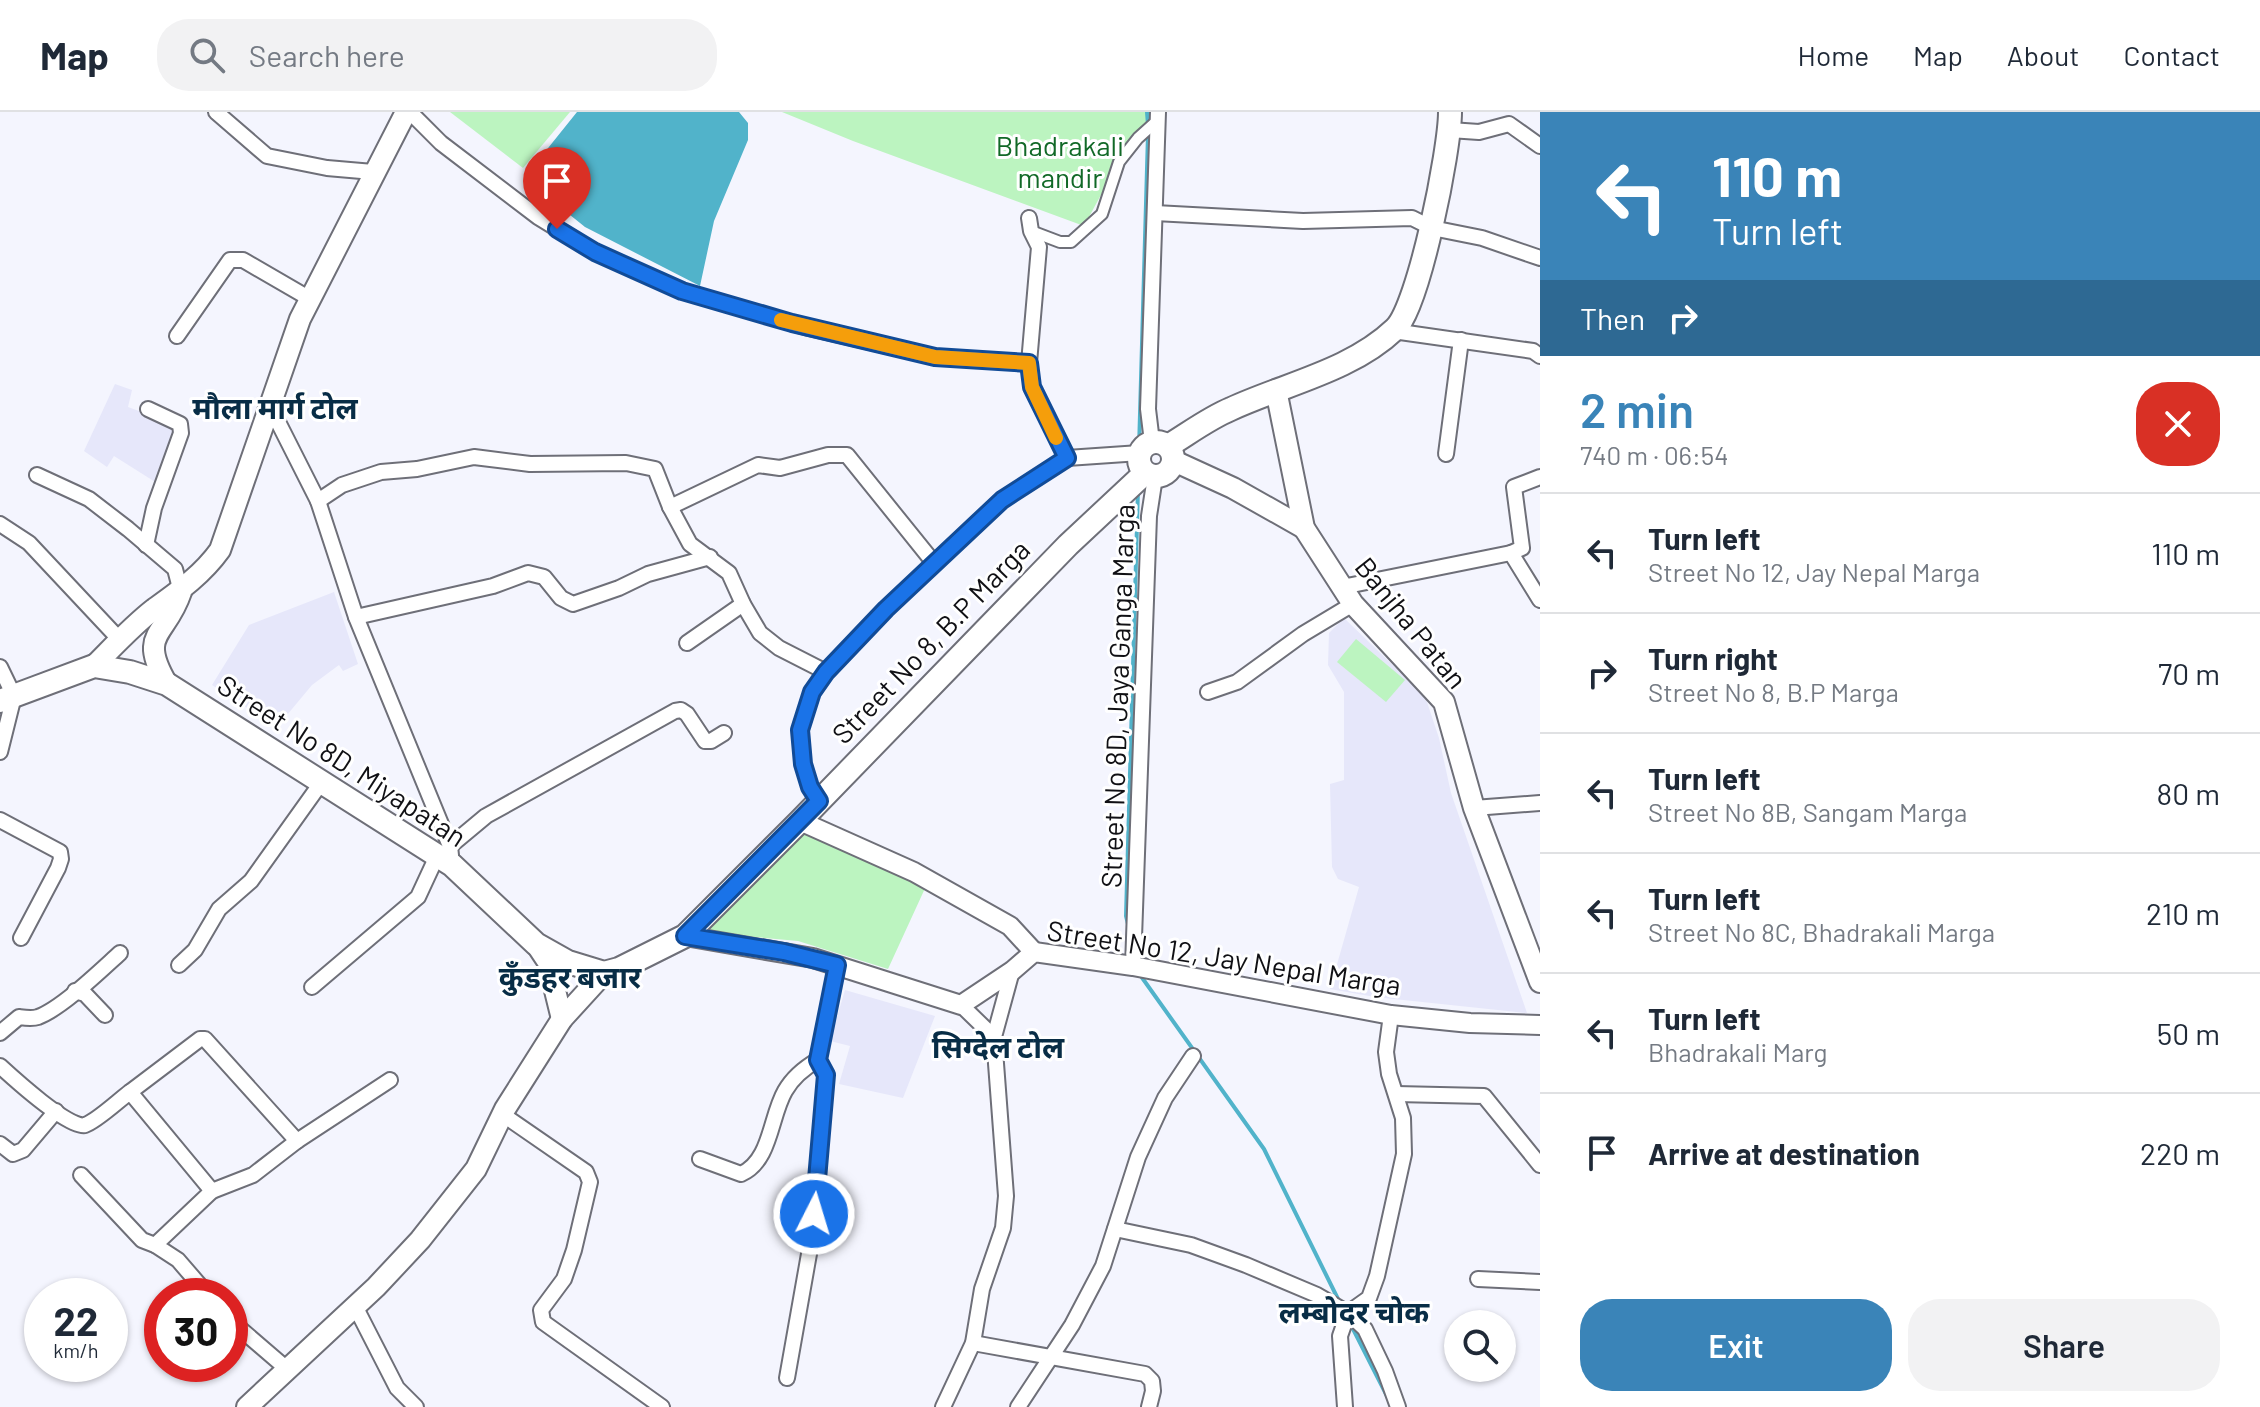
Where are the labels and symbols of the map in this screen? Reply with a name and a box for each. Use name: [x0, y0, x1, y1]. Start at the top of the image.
park label: Bhadrakali mandir: [996, 128, 1124, 194]
pin: [523, 147, 591, 229]
district label: मौला मार्ग टोल: [192, 389, 359, 425]
street label: Street No 8D, Jaya Ganga Marga: [1093, 504, 1141, 888]
street label: Street No 8, B.P Marga: [824, 532, 1036, 750]
street label: Banjha Patan: [1349, 550, 1475, 695]
street label: Street No 8D, Miyapatan: [212, 667, 473, 853]
street label: Street No 12, Jay Nepal Marga: [1045, 912, 1403, 1002]
district label: कुँडहर बजार: [499, 958, 642, 997]
district label: सिग्देल टोल: [932, 1028, 1065, 1064]
position arrow: [772, 1172, 856, 1256]
speed limit sign: 30: [144, 1278, 248, 1382]
district label: लम्बोदर चोक: [1279, 1293, 1430, 1329]

